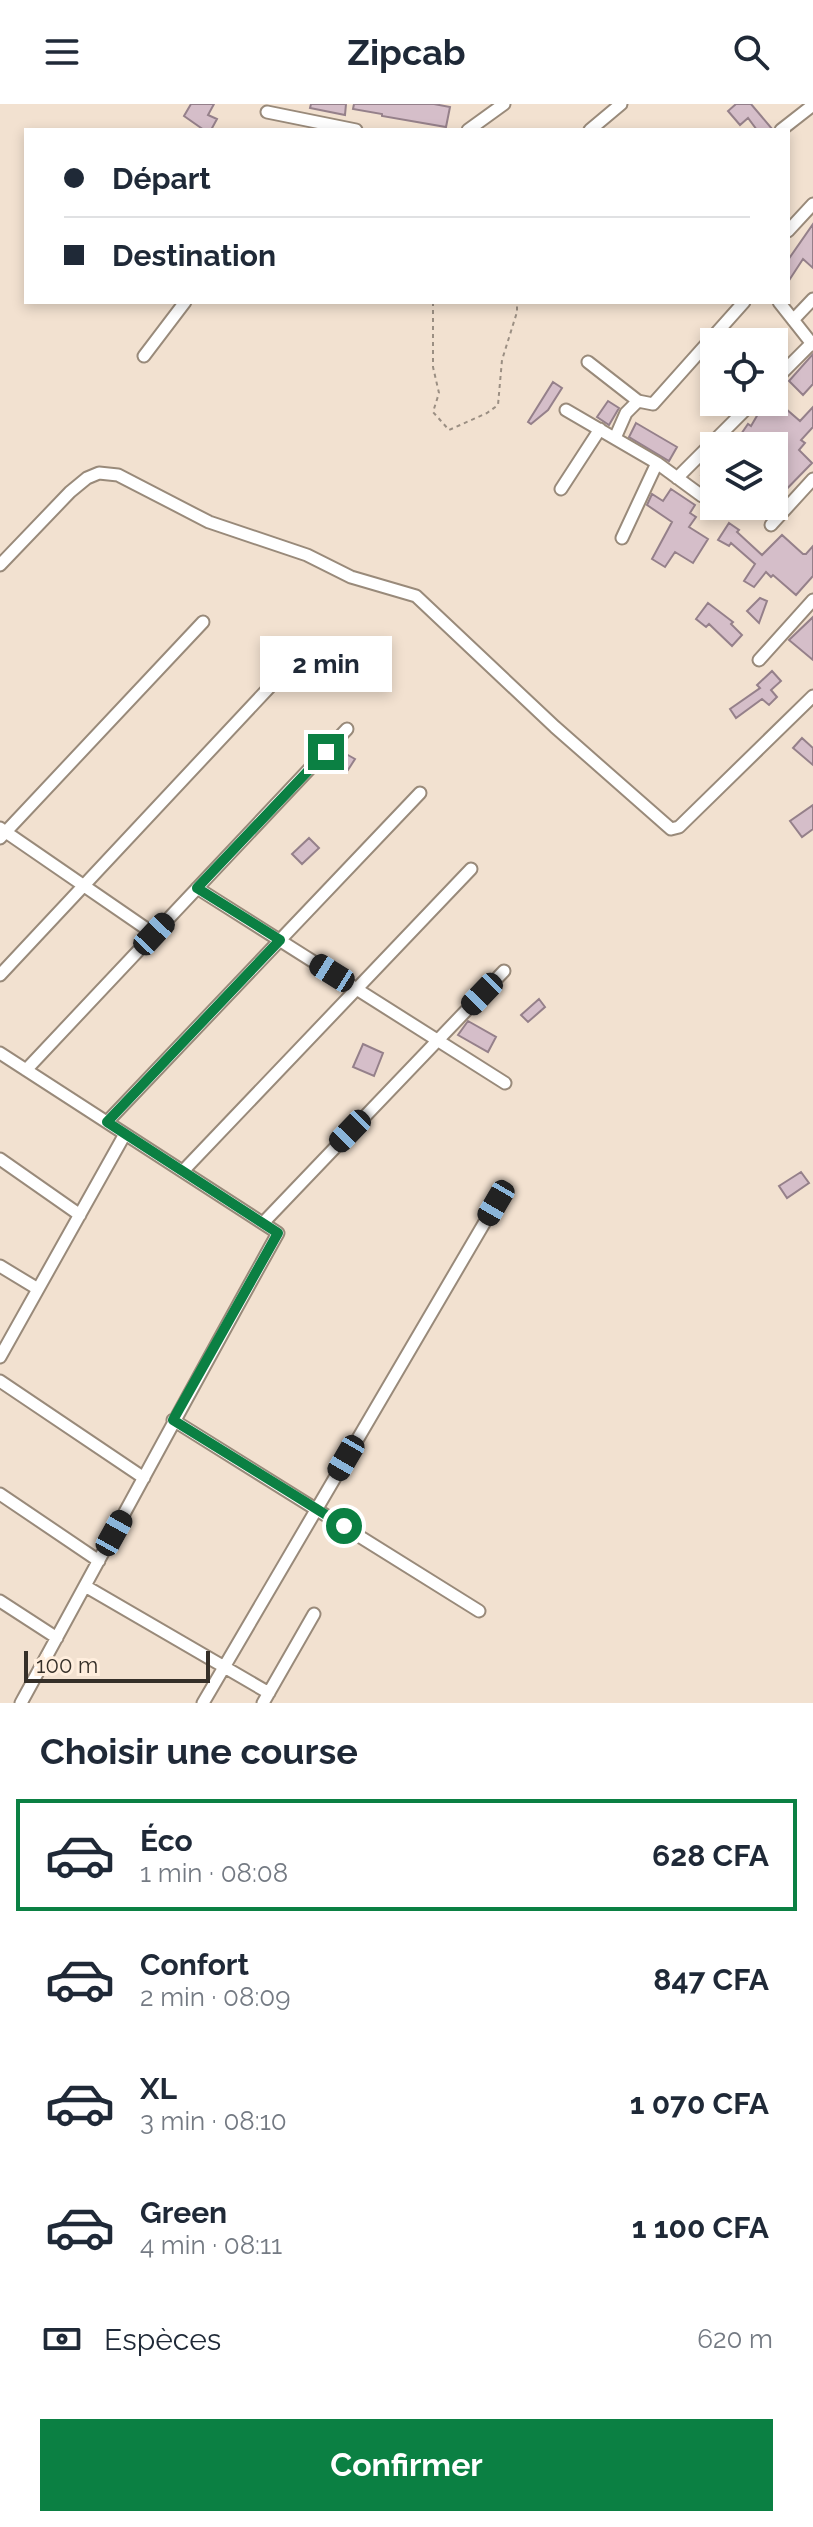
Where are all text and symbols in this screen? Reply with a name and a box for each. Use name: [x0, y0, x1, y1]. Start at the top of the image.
icon: menu: [40, 30, 84, 74]
icon: search: [729, 30, 773, 74]
text: Zipcab: [347, 31, 466, 73]
text: Départ: [112, 161, 211, 196]
text: Destination: [112, 238, 276, 273]
map controls: [700, 328, 788, 520]
button: locate: [700, 328, 788, 416]
button: layers: [700, 432, 788, 520]
callout: 2 min: [260, 636, 392, 692]
text: 2 min: [292, 649, 360, 679]
route end: [308, 734, 344, 770]
car: [129, 908, 179, 960]
car: [305, 950, 359, 996]
car: [457, 968, 507, 1020]
car: [325, 1105, 375, 1157]
car: [474, 1176, 518, 1230]
car: [324, 1431, 368, 1485]
car: [92, 1506, 136, 1560]
route start: [326, 1508, 362, 1544]
scale bar: [24, 1647, 210, 1683]
text: 100 m: [36, 1652, 98, 1678]
text: Choisir une course: [40, 1730, 358, 1772]
icon: car: [44, 1819, 116, 1891]
text: Éco: [140, 1823, 193, 1858]
text: 628 CFA: [652, 1838, 769, 1873]
text: 1 min · 08:08: [140, 1858, 288, 1888]
icon: car: [44, 1943, 116, 2015]
text: Confort: [140, 1947, 249, 1982]
text: 847 CFA: [653, 1962, 769, 1997]
text: 2 min · 08:09: [140, 1982, 290, 2012]
icon: car: [44, 2067, 116, 2139]
text: XL: [140, 2071, 177, 2106]
text: 1 070 CFA: [630, 2086, 769, 2121]
text: 3 min · 08:10: [140, 2106, 287, 2136]
icon: car: [44, 2191, 116, 2263]
text: Green: [140, 2195, 227, 2230]
text: 1 100 CFA: [632, 2210, 769, 2245]
text: 4 min · 08:11: [140, 2230, 282, 2260]
icon: cash: [40, 2317, 84, 2361]
text: Espèces: [104, 2322, 221, 2357]
text: 620 m: [697, 2324, 773, 2354]
button: Confirmer: [40, 2419, 773, 2511]

